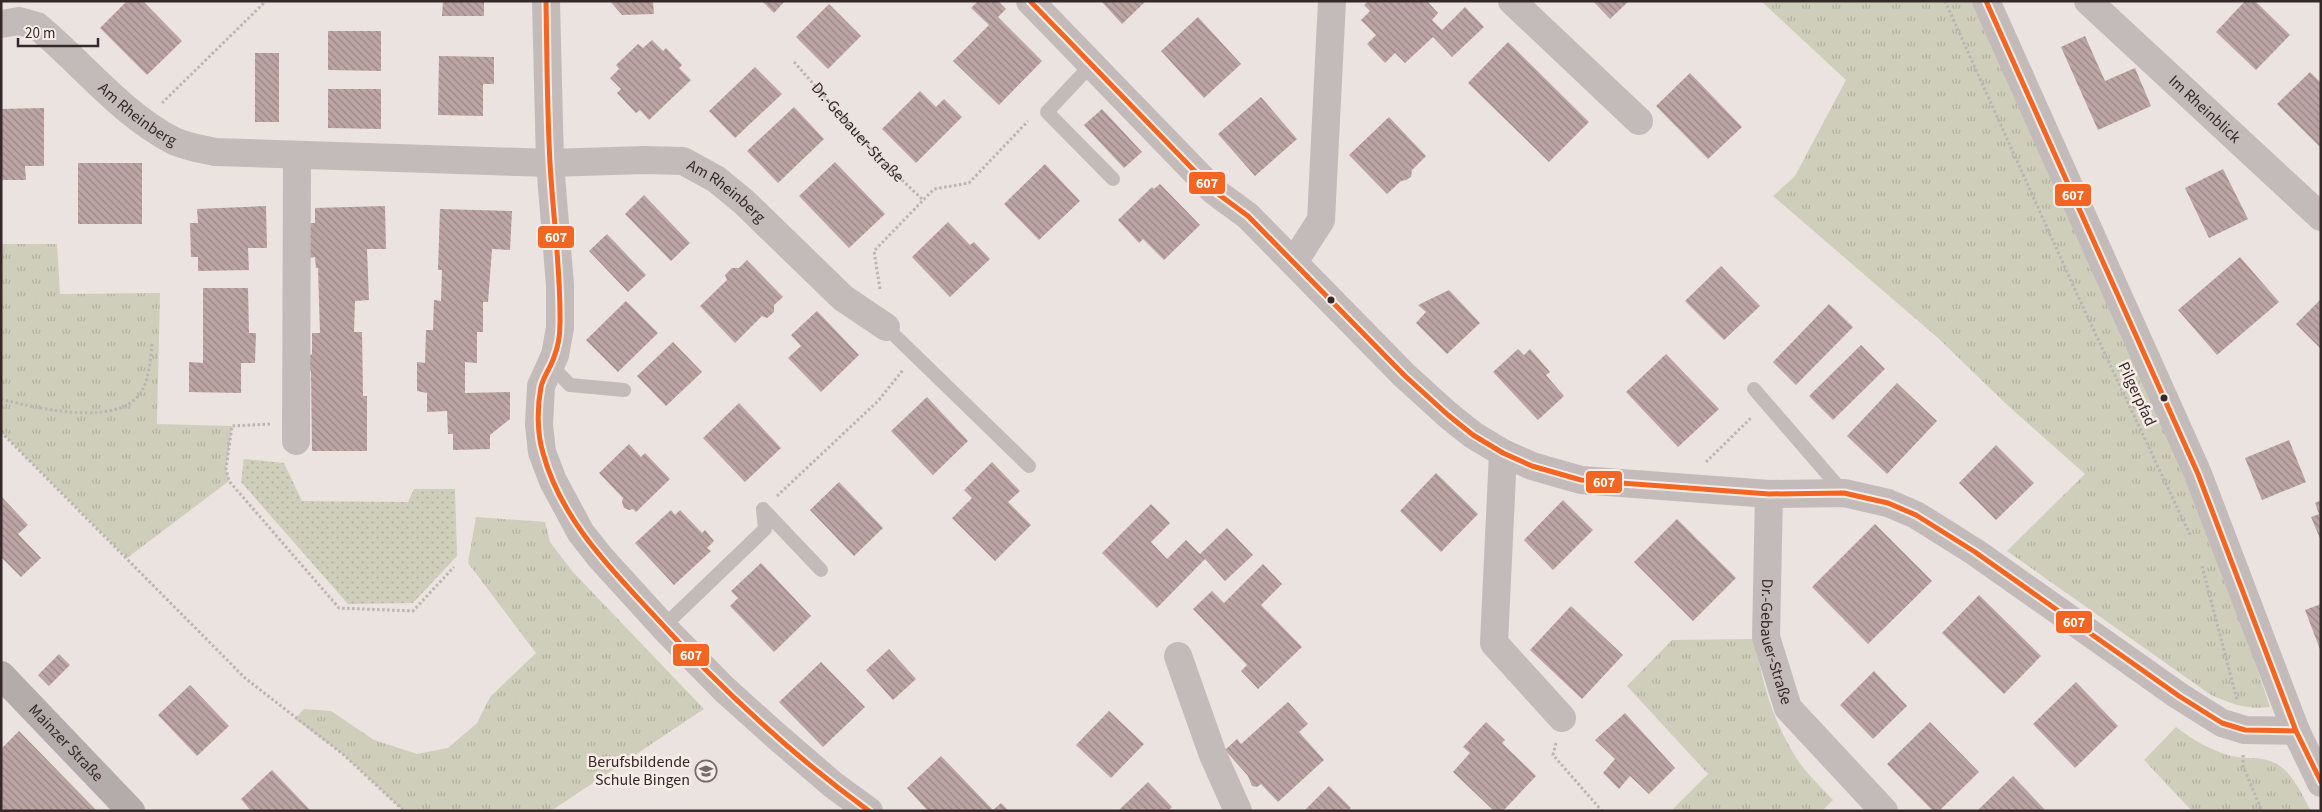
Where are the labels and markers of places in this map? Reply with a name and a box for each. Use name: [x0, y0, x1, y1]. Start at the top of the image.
unlabelled marker: [1326, 295, 1336, 305]
unlabelled marker: [2159, 393, 2169, 403]
place label: Berufsbildende Schule Bingen: [588, 751, 690, 791]
school or university icon: Berufsbildende Schule Bingen: [694, 759, 718, 783]

